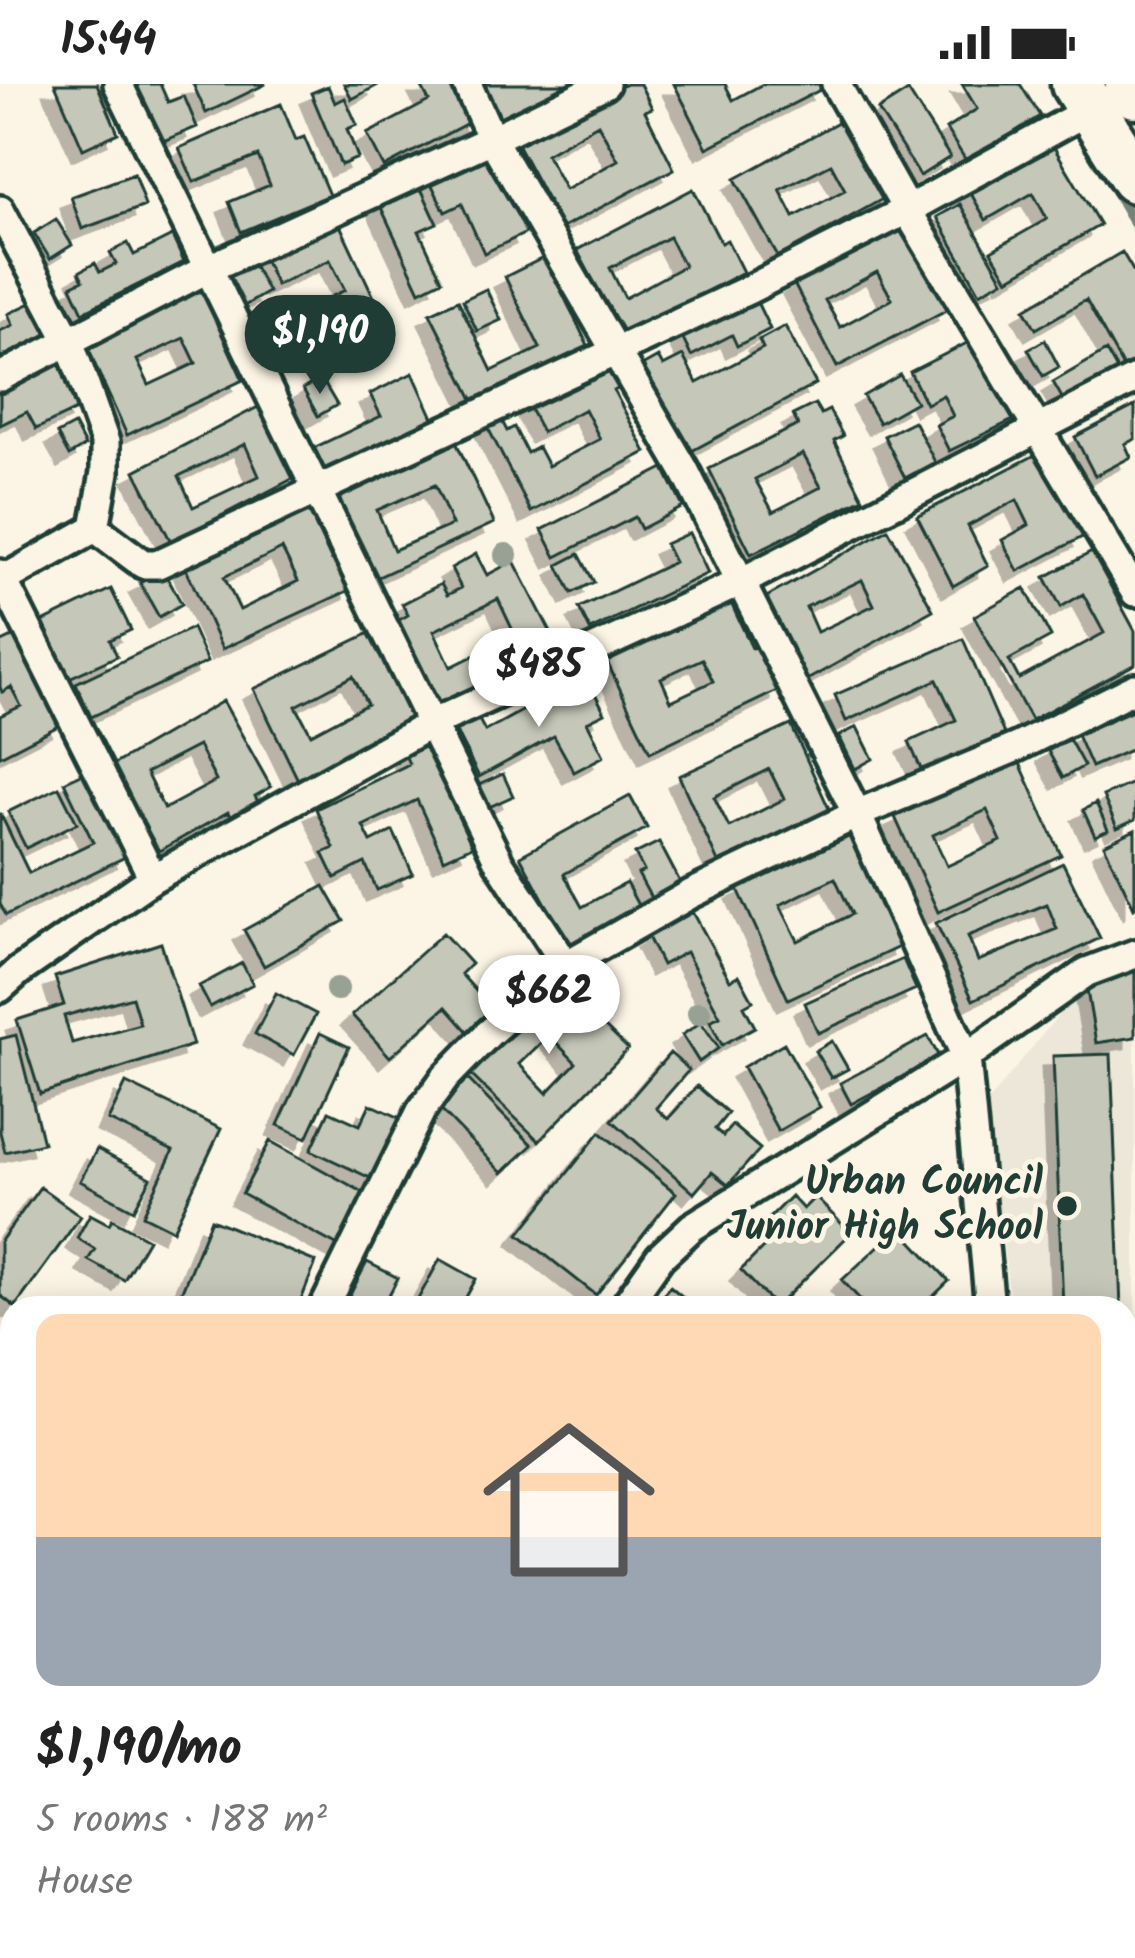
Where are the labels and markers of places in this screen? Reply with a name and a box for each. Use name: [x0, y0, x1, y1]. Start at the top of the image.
pin: $1,190: [222, 295, 418, 397]
pin: $485: [468, 628, 610, 730]
pin: $662: [478, 955, 620, 1057]
place label: Urban Council Junior High School: [727, 1153, 1044, 1260]
marker: Urban Council Junior High School: [1054, 1193, 1080, 1219]

